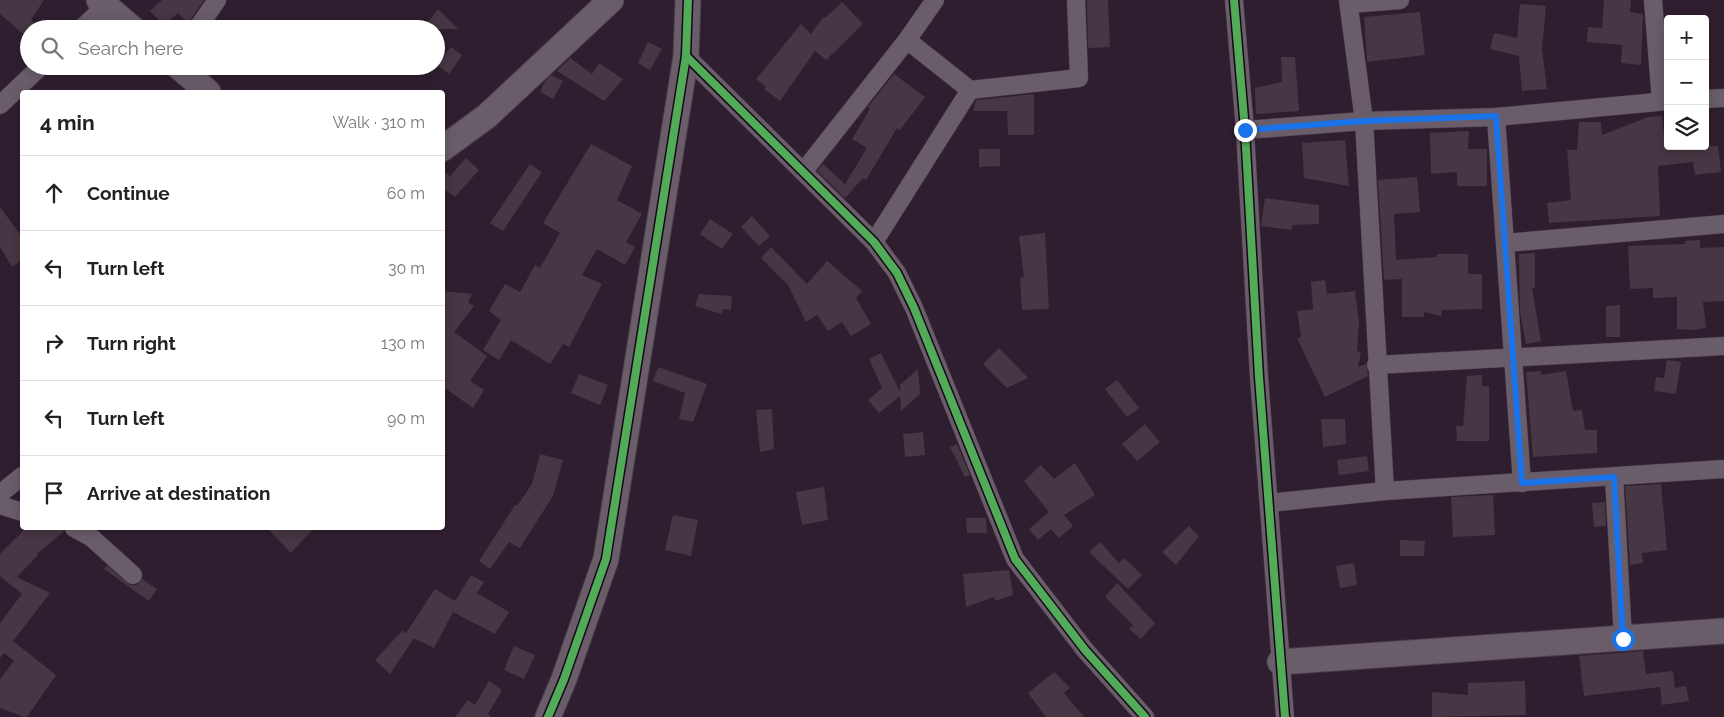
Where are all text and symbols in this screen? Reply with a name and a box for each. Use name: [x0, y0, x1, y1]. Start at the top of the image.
map controls: [1664, 15, 1709, 150]
button: +: [1664, 15, 1709, 60]
search box: [20, 20, 445, 75]
icon: search: [38, 34, 66, 62]
text: Search here: [78, 37, 184, 59]
button: −: [1664, 60, 1709, 105]
button: layers: [1664, 105, 1709, 150]
text: 4 min: [40, 110, 95, 135]
text: Walk · 310 m: [332, 113, 425, 132]
route end: [1234, 119, 1257, 142]
icon: ahead: [40, 179, 68, 207]
text: Continue: [87, 182, 170, 204]
text: 60 m: [387, 184, 425, 203]
icon: left: [40, 254, 68, 282]
text: Turn left: [87, 257, 164, 279]
text: 30 m: [388, 259, 425, 278]
icon: right: [40, 329, 68, 357]
text: Turn right: [87, 332, 176, 354]
text: 130 m: [381, 334, 425, 353]
icon: left: [40, 404, 68, 432]
text: Turn left: [87, 407, 164, 429]
text: 90 m: [387, 409, 425, 428]
icon: arrive: [40, 479, 68, 507]
text: Arrive at destination: [87, 482, 271, 504]
route start: [1612, 628, 1635, 651]

